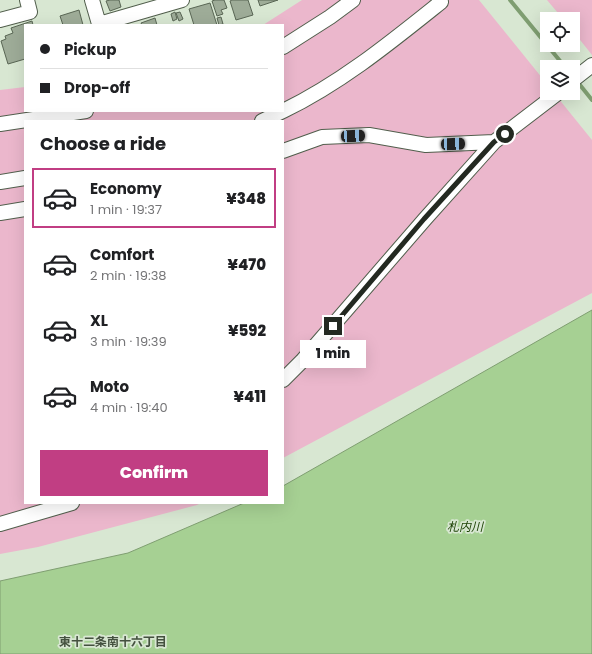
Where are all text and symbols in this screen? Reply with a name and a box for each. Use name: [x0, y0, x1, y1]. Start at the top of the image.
map controls: [540, 12, 580, 100]
button: locate: [540, 12, 580, 52]
text: Pickup: [64, 39, 116, 60]
button: layers: [540, 60, 580, 100]
text: Drop-off: [64, 77, 130, 98]
route start: [496, 125, 514, 143]
car: [341, 129, 365, 143]
text: Choose a ride: [40, 131, 166, 156]
car: [441, 138, 465, 150]
text: Economy: [90, 178, 162, 199]
icon: car: [42, 180, 78, 216]
text: ¥348: [226, 188, 266, 209]
text: 1 min · 19:37: [90, 200, 162, 219]
text: Comfort: [90, 244, 154, 265]
icon: car: [42, 246, 78, 282]
text: ¥470: [227, 254, 266, 275]
text: 2 min · 19:38: [90, 266, 167, 285]
text: XL: [90, 310, 108, 331]
icon: car: [42, 312, 78, 348]
route end: [324, 317, 342, 335]
text: ¥592: [228, 320, 266, 341]
text: 3 min · 19:39: [90, 332, 167, 351]
callout: 1 min: [300, 340, 366, 368]
text: 1 min: [316, 344, 350, 363]
text: Moto: [90, 376, 129, 397]
icon: car: [42, 378, 78, 414]
text: ¥411: [234, 386, 266, 407]
text: 4 min · 19:40: [90, 398, 168, 417]
button: Confirm: [40, 450, 268, 496]
water label: 札内川: [447, 518, 485, 535]
district label: 東十二条南十六丁目: [59, 633, 167, 650]

